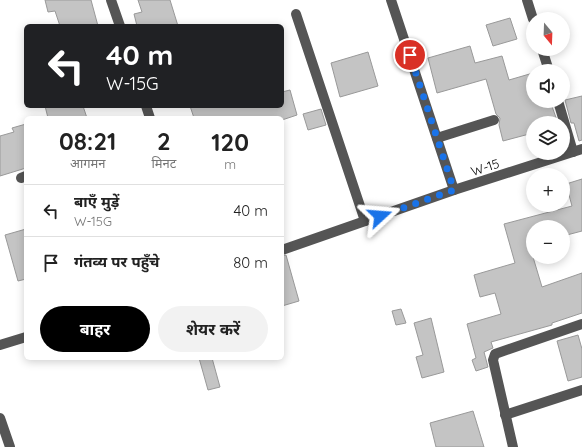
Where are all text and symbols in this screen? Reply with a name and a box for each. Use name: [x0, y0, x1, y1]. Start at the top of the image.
north arrow: [526, 12, 570, 56]
map controls: [526, 12, 570, 264]
text: 40 m: [106, 37, 173, 72]
pin: [393, 38, 427, 72]
icon: left: [40, 40, 92, 92]
icon: arrive: [399, 44, 421, 66]
button: sound: [526, 64, 570, 108]
text: W-15G: [106, 72, 159, 95]
button: layers: [526, 116, 570, 160]
text: 08:21: [59, 126, 116, 156]
text: 2: [157, 126, 171, 156]
text: 120: [211, 127, 249, 157]
text: आगमन: [70, 155, 105, 171]
text: मिनट: [151, 155, 176, 171]
street label: W-15: [469, 155, 501, 179]
text: m: [224, 156, 236, 172]
button: +: [526, 168, 570, 212]
text: बाएँ मुड़ें: [74, 192, 119, 211]
position arrow: [359, 195, 401, 237]
icon: left: [40, 200, 62, 222]
text: 40 m: [233, 201, 268, 220]
text: W-15G: [74, 213, 112, 229]
button: −: [526, 220, 570, 264]
icon: arrive: [40, 252, 62, 274]
text: गंतव्य पर पहुँचे: [74, 252, 160, 271]
text: 80 m: [233, 253, 268, 272]
button: बाहर: [40, 306, 150, 352]
button: शेयर करें: [158, 306, 268, 352]

